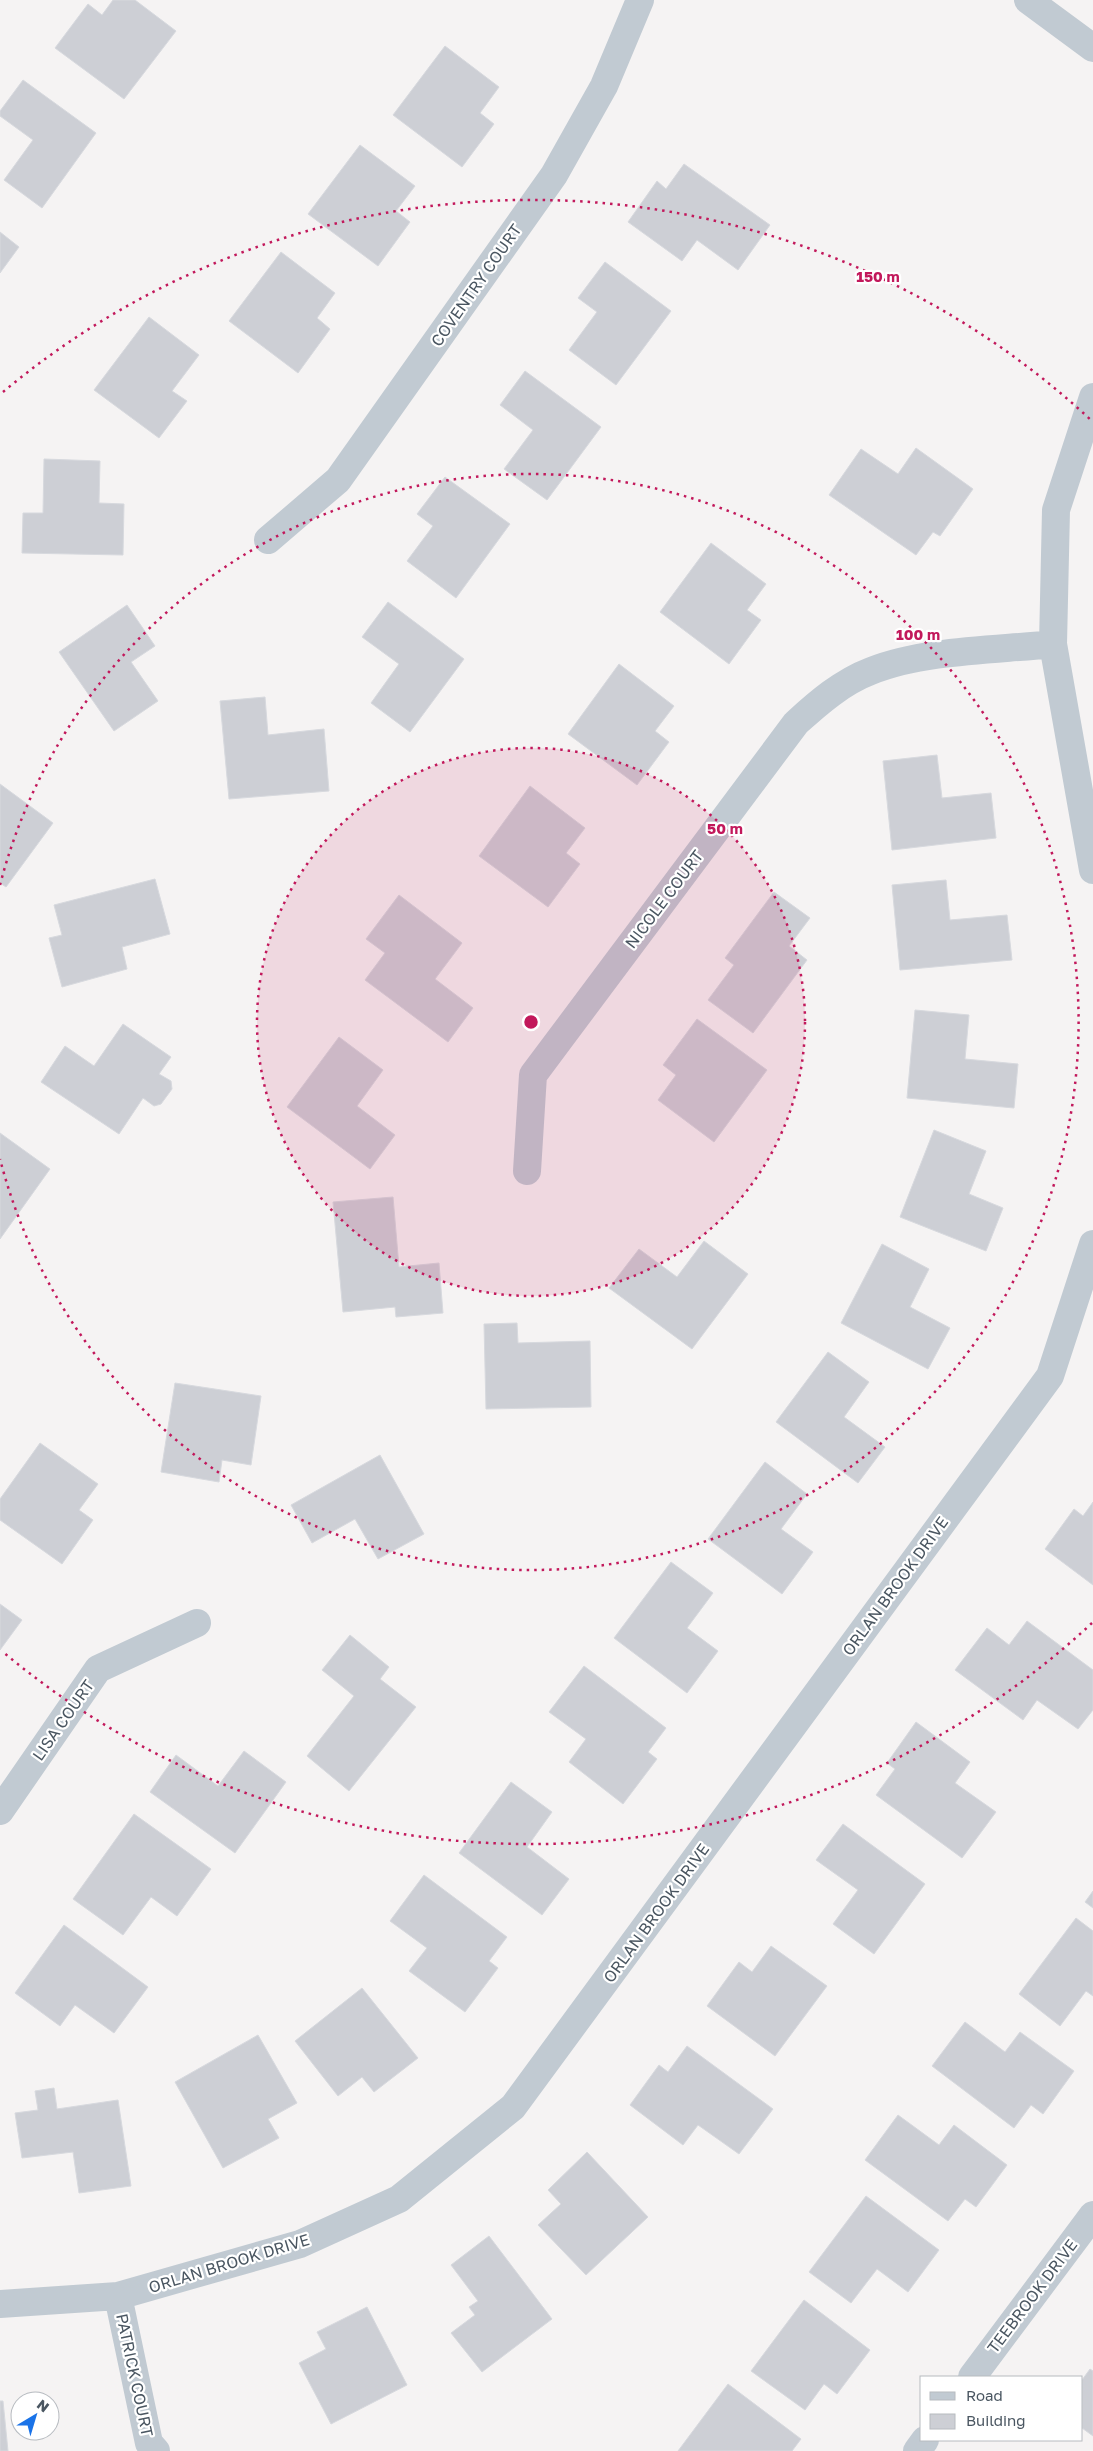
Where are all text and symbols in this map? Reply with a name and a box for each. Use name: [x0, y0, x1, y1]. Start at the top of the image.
street label: COVENTRY COURT: [426, 220, 526, 350]
text: 150 m: [856, 267, 900, 285]
text: 100 m: [896, 625, 940, 643]
text: 50 m: [707, 819, 743, 837]
street label: NICOLE COURT: [621, 846, 707, 952]
centre of rings: [522, 1013, 540, 1031]
street label: ORLAN BROOK DRIVE: [838, 1513, 952, 1659]
street label: LISA COURT: [28, 1676, 98, 1764]
street label: ORLAN BROOK DRIVE: [599, 1840, 713, 1986]
street label: ORLAN BROOK DRIVE: [146, 2229, 312, 2297]
street label: TEEBROOK DRIVE: [983, 2235, 1081, 2357]
street label: PATRICK COURT: [112, 2312, 158, 2438]
legend: [920, 2376, 1083, 2441]
text: Road: [966, 2386, 1003, 2404]
north arrow: [10, 2391, 60, 2441]
text: N: [34, 2395, 53, 2415]
text: Building: [966, 2411, 1026, 2429]

